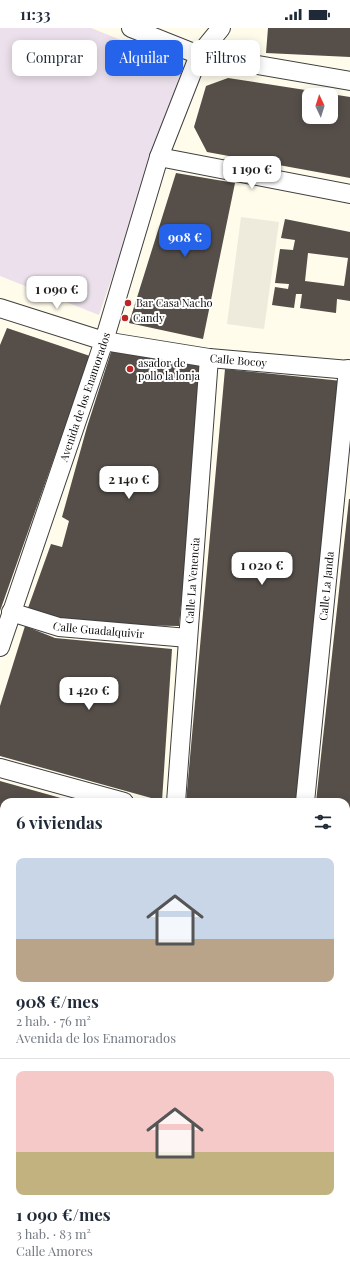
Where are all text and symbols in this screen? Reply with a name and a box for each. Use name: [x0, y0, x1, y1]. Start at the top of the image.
text: 11:33: [20, 4, 50, 24]
chip: Comprar: [12, 40, 97, 76]
chip: Alquilar: [105, 40, 183, 76]
chip: Filtros: [191, 40, 260, 76]
north arrow: [302, 88, 338, 124]
map controls: [302, 88, 338, 124]
pin: 1 190 €: [215, 156, 289, 190]
text: 1 190 €: [232, 160, 272, 177]
pin: 908 €: [157, 224, 213, 258]
text: 908 €: [168, 228, 202, 245]
pin: 1 090 €: [20, 276, 94, 310]
text: 1 090 €: [35, 280, 79, 297]
place label: Bar Casa Nacho: [136, 295, 213, 310]
marker: Bar Casa Nacho: [123, 298, 133, 308]
place label: Candy: [133, 310, 165, 325]
marker: Candy: [120, 313, 130, 323]
street label: Avenida de los Enamorados: [55, 330, 113, 464]
street label: Calle Bocoy: [209, 350, 268, 370]
place label: asador de pollo la lonja: [138, 355, 200, 383]
marker: asador de pollo la lonja: [125, 364, 135, 374]
pin: 2 140 €: [92, 466, 166, 500]
text: 2 140 €: [108, 470, 150, 487]
street label: Calle La Venencia: [181, 536, 203, 624]
street label: Calle La Janda: [315, 550, 337, 621]
pin: 1 020 €: [225, 552, 299, 586]
text: 1 020 €: [241, 556, 283, 573]
street label: Calle Guadalquivir: [51, 618, 145, 641]
pin: 1 420 €: [52, 677, 126, 711]
text: 1 420 €: [68, 681, 110, 698]
text: 6 viviendas: [16, 811, 103, 833]
icon: filters: [312, 811, 334, 833]
icon: home: [139, 884, 211, 956]
text: 908 €/mes: [16, 990, 99, 1012]
text: 2 hab. · 76 m²: [16, 1012, 91, 1029]
text: Avenida de los Enamorados: [16, 1029, 176, 1046]
icon: home: [139, 1097, 211, 1169]
text: 1 090 €/mes: [16, 1203, 111, 1225]
text: 3 hab. · 83 m²: [16, 1225, 91, 1242]
text: Calle Amores: [16, 1242, 93, 1259]

